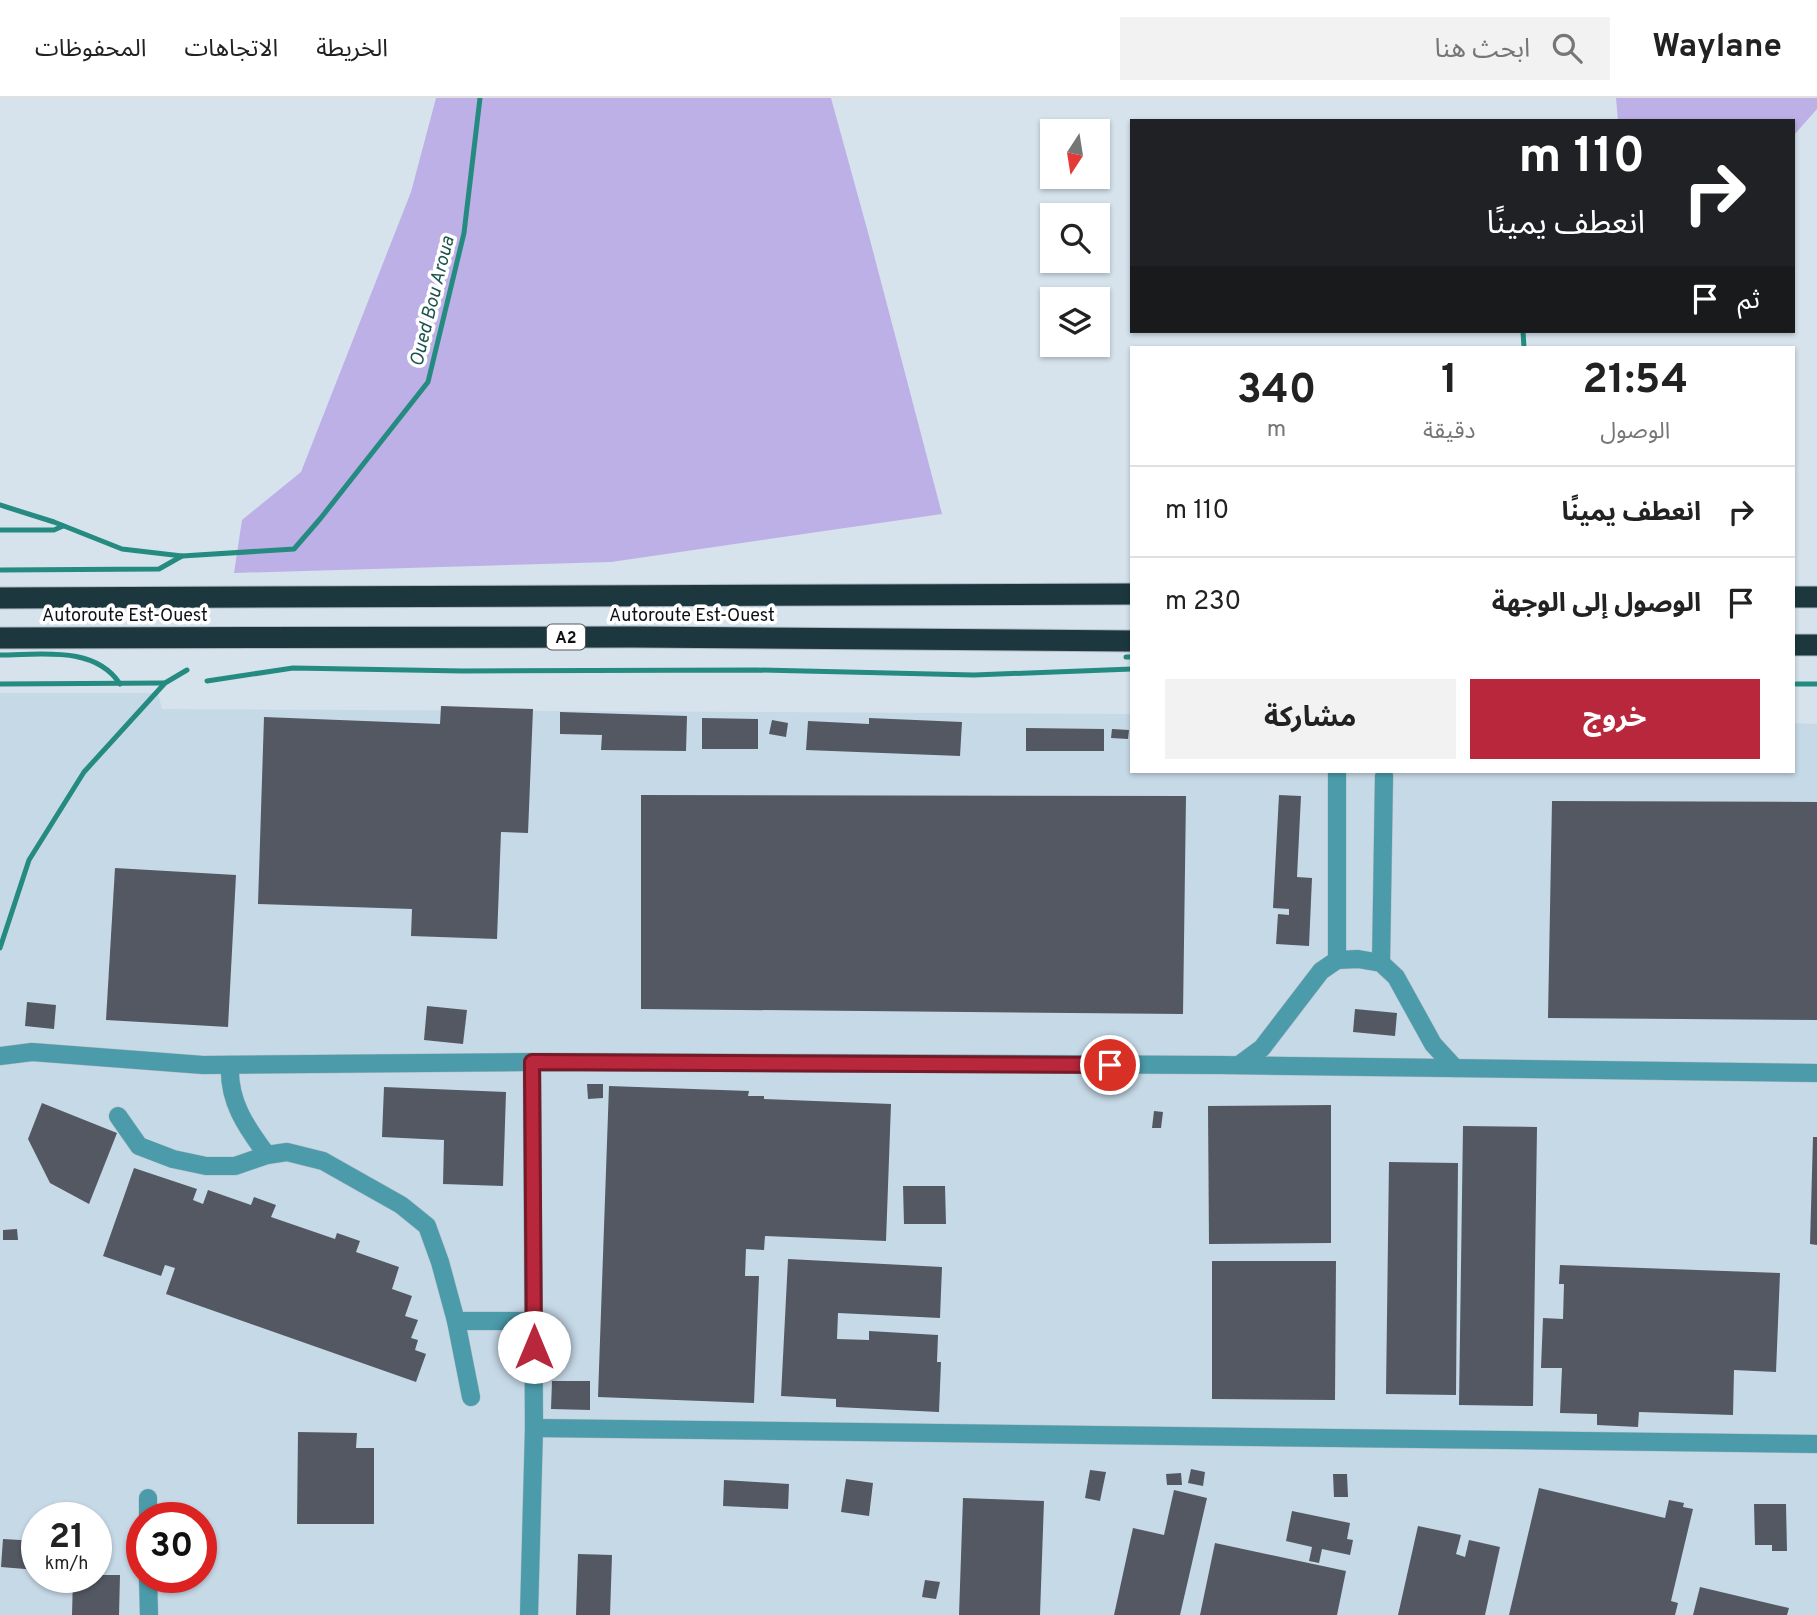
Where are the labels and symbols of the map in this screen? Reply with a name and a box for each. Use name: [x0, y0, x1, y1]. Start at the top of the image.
north arrow: [1040, 119, 1110, 189]
water label: Oued Bou Aroua: [405, 234, 461, 369]
street label: Autoroute Est-Ouest: [42, 605, 208, 628]
street label: Autoroute Est-Ouest: [609, 605, 775, 628]
road number: A2: [547, 624, 585, 650]
pin: [1080, 1035, 1140, 1095]
position arrow: [497, 1310, 571, 1384]
speed limit sign: 30: [126, 1502, 217, 1593]

